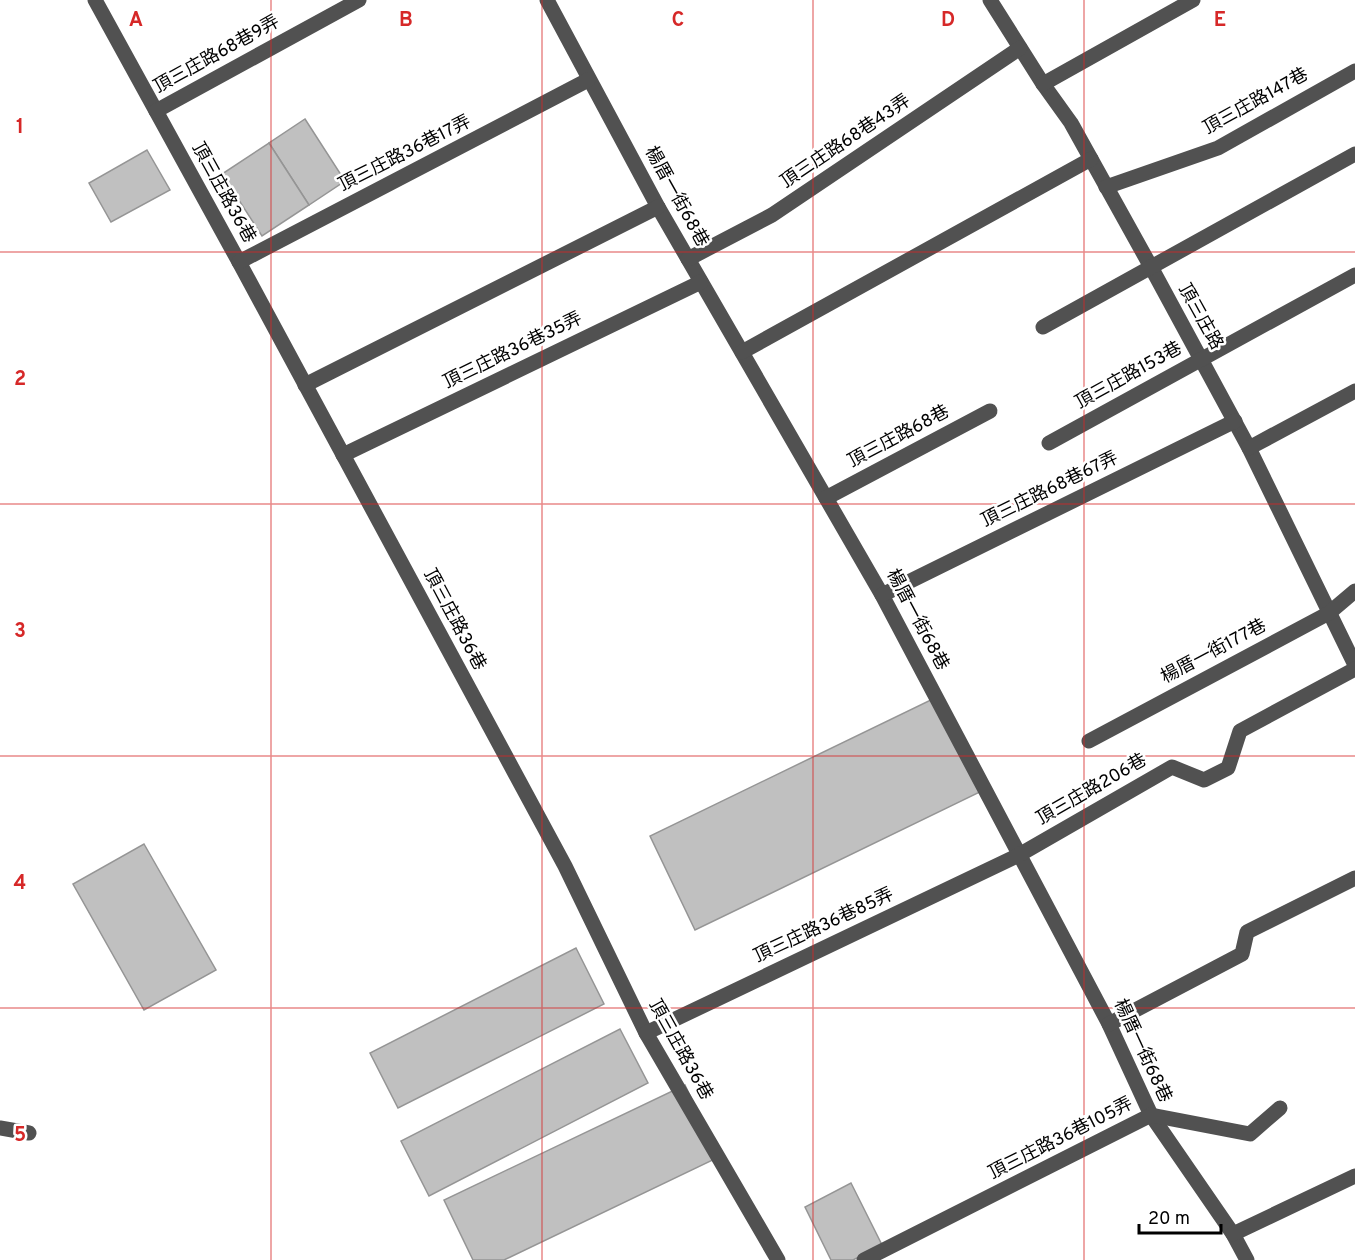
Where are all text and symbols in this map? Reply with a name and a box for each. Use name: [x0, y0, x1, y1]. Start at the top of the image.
text: A: [129, 8, 143, 34]
text: B: [399, 8, 413, 34]
text: C: [672, 8, 684, 34]
text: D: [941, 8, 955, 34]
text: E: [1214, 8, 1226, 34]
street label: 頂三庄路68巷9弄: [150, 11, 284, 99]
street label: 頂三庄路147巷: [1199, 64, 1313, 140]
street label: 頂三庄路68巷43弄: [777, 90, 915, 194]
street label: 頂三庄路36巷17弄: [335, 111, 475, 197]
text: 1: [16, 115, 24, 141]
street label: 頂三庄路36巷: [186, 139, 260, 247]
street label: 楊厝一街68巷: [639, 143, 713, 251]
street label: 頂三庄路: [1172, 280, 1228, 354]
street label: 頂三庄路36巷35弄: [440, 307, 586, 395]
street label: 頂三庄路153巷: [1072, 337, 1186, 415]
text: 2: [14, 367, 26, 393]
street label: 頂三庄路68巷: [844, 401, 954, 473]
street label: 頂三庄路68巷67弄: [978, 447, 1122, 533]
street label: 頂三庄路36巷: [418, 565, 490, 675]
street label: 楊厝一街68巷: [881, 565, 953, 675]
street label: 楊厝一街177巷: [1157, 615, 1271, 689]
text: 3: [14, 619, 26, 645]
street label: 頂三庄路206巷: [1033, 749, 1151, 831]
text: 4: [14, 871, 26, 897]
street label: 頂三庄路36巷85弄: [750, 884, 898, 968]
street label: 楊厝一街68巷: [1108, 995, 1176, 1107]
street label: 頂三庄路36巷: [643, 996, 717, 1104]
street label: 頂三庄路36巷105弄: [985, 1093, 1137, 1185]
text: 5: [14, 1123, 26, 1149]
scale bar: [1139, 1197, 1222, 1235]
text: 20 m: [1148, 1208, 1190, 1231]

